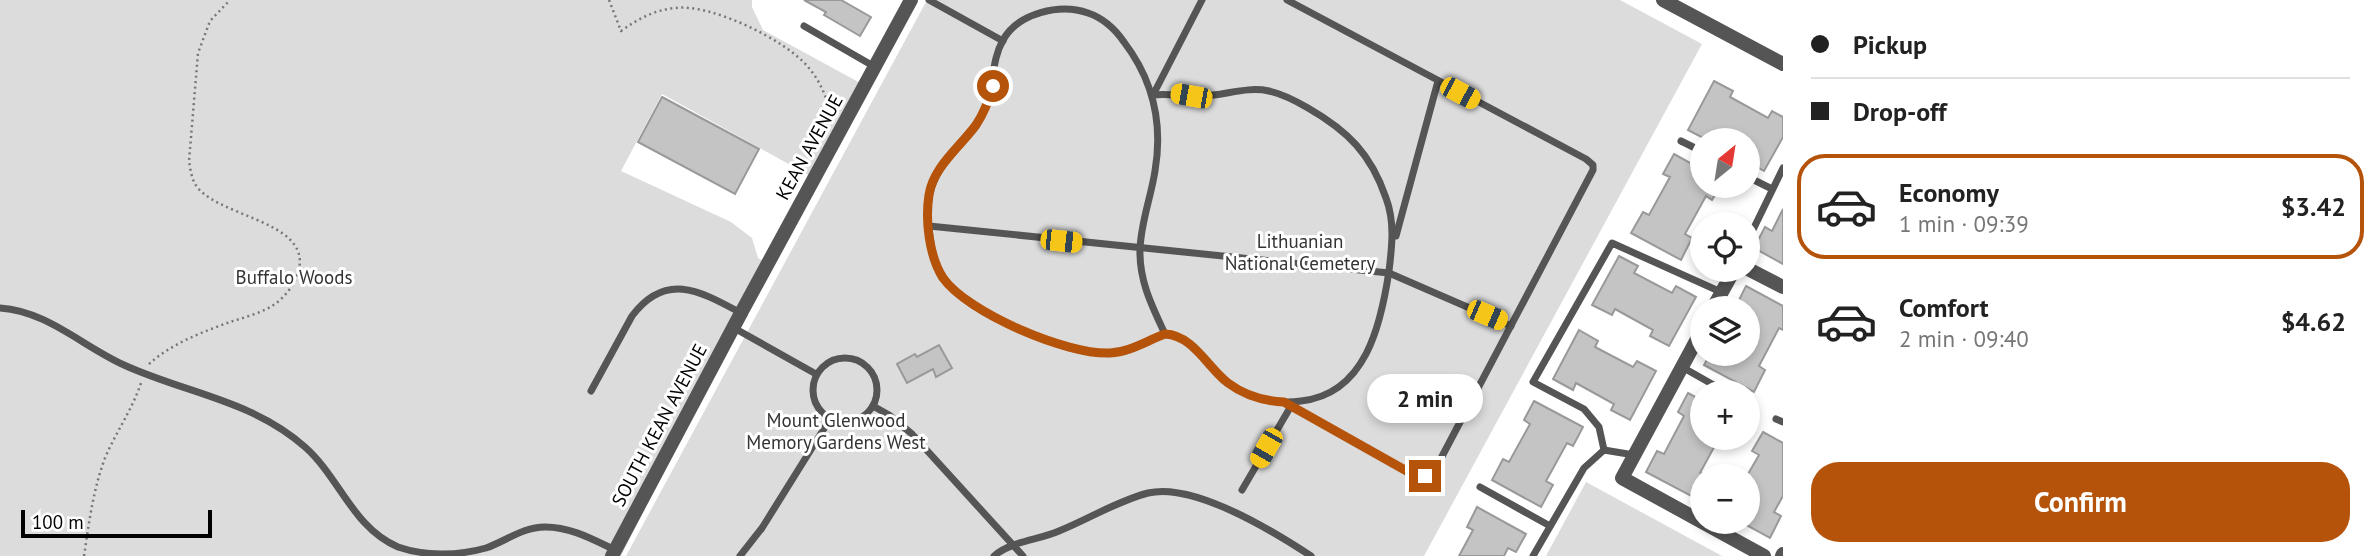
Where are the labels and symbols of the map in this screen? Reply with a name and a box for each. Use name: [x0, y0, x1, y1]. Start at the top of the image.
route start: [977, 70, 1009, 102]
car: [1437, 74, 1484, 112]
car: [1169, 82, 1214, 110]
street label: KEAN AVENUE: [770, 90, 848, 204]
north arrow: [1690, 128, 1760, 198]
car: [1040, 228, 1083, 254]
park label: Lithuanian National Cemetery: [1225, 229, 1375, 275]
park label: Buffalo Woods: [236, 265, 352, 289]
car: [1464, 297, 1511, 333]
street label: SOUTH KEAN AVENUE: [606, 340, 712, 510]
callout: 2 min: [1367, 374, 1483, 424]
park label: Mount Glenwood Memory Gardens West: [746, 408, 926, 454]
car: [1247, 425, 1286, 471]
route end: [1409, 460, 1441, 492]
scale bar: [21, 507, 212, 539]

